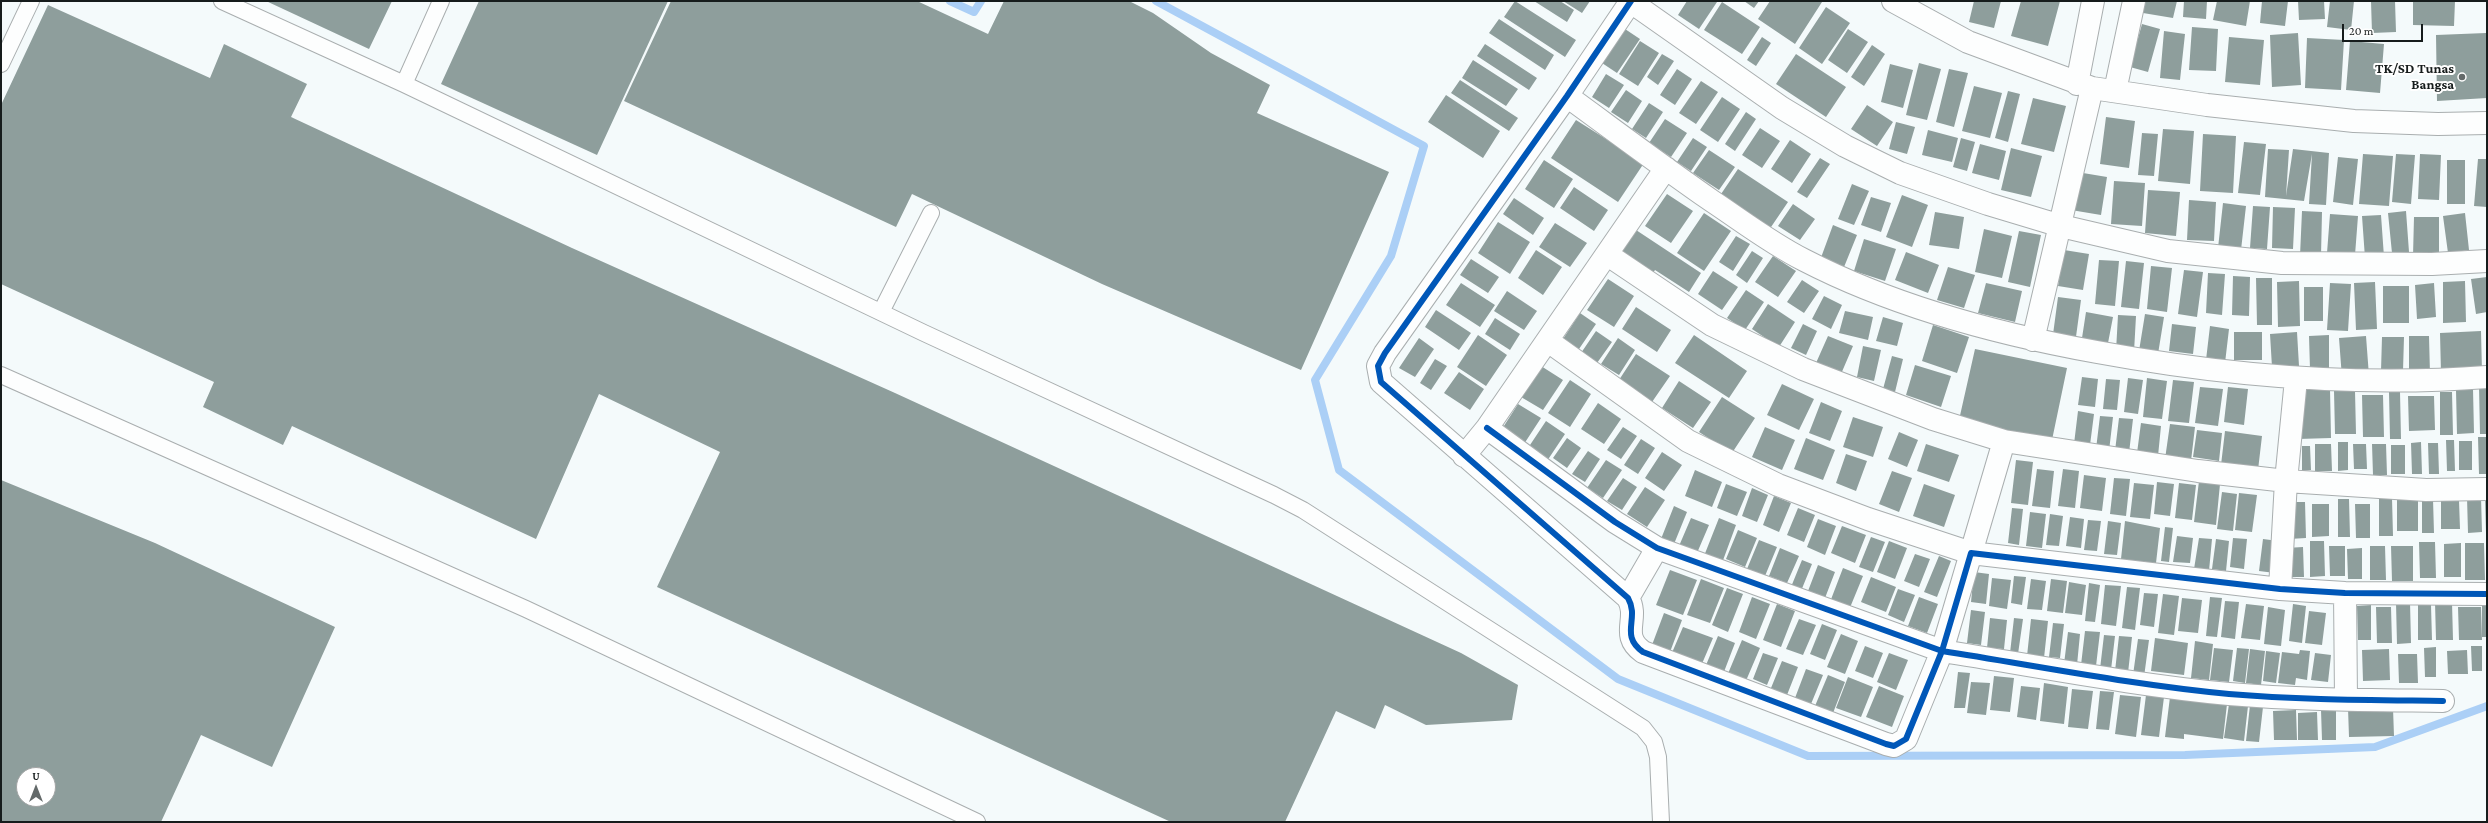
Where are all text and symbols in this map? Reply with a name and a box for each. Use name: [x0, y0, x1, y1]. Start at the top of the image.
scale bar: [2344, 16, 2425, 42]
text: 20 m: [2349, 24, 2373, 38]
place label: TK/SD Tunas Bangsa: [2375, 61, 2454, 94]
marker: TK/SD Tunas Bangsa: [2457, 72, 2467, 82]
north arrow: [16, 767, 56, 807]
text: U: [32, 770, 40, 782]

